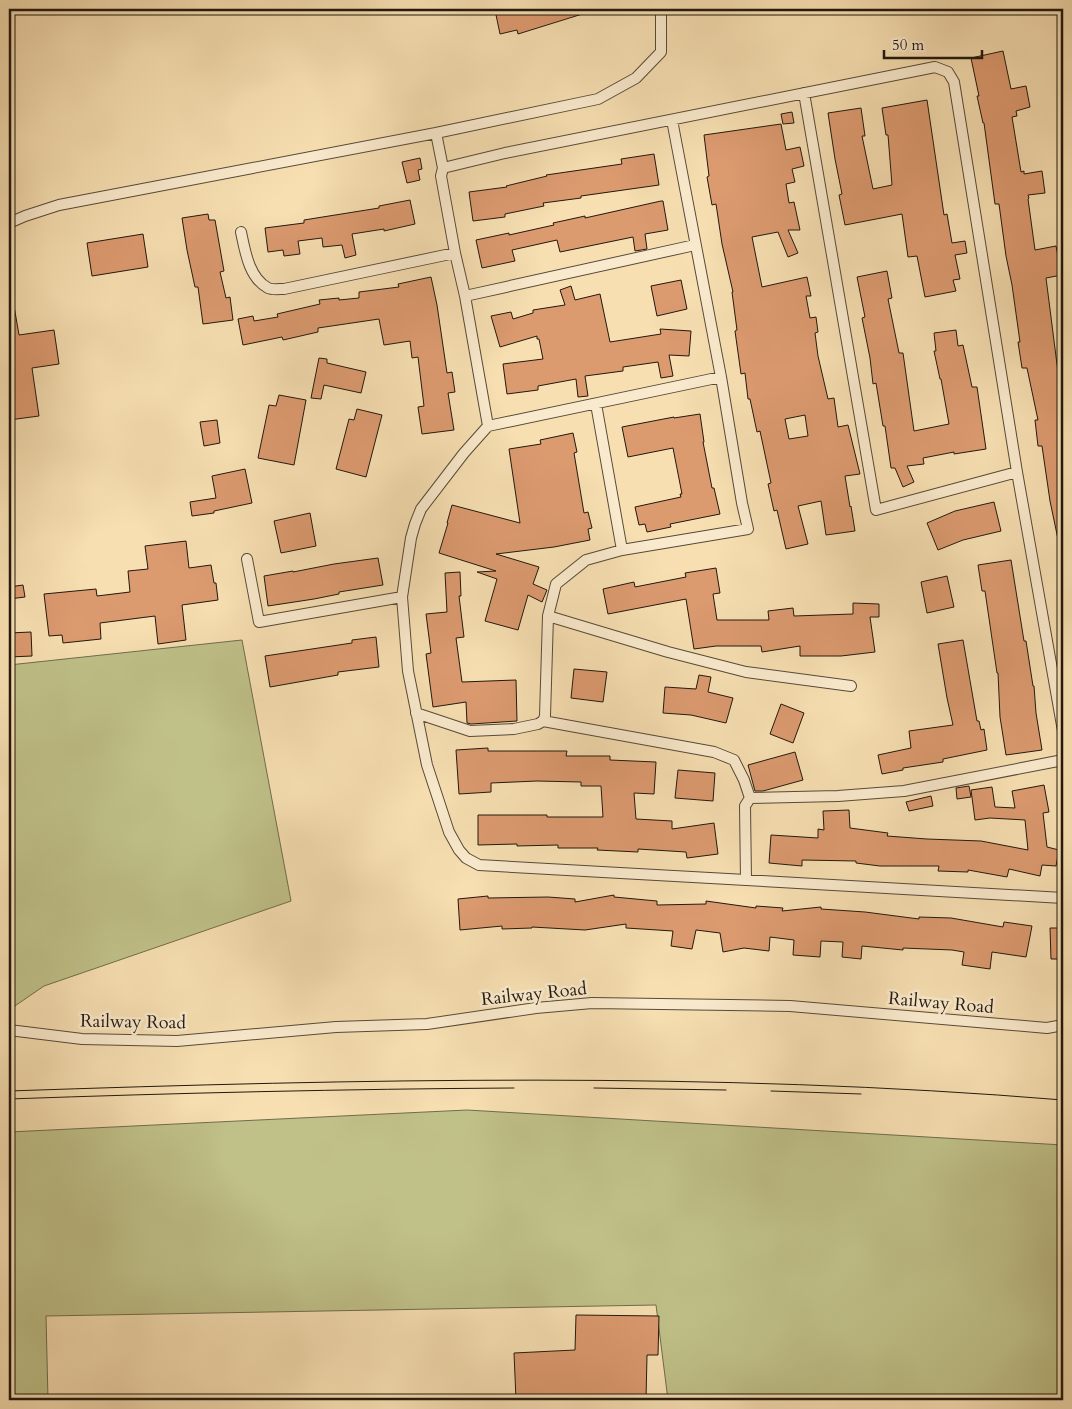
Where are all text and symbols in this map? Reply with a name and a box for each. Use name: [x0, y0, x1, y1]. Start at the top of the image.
scale bar: [884, 28, 982, 60]
text: 50 m: [892, 35, 924, 55]
street label: Railway Road: [480, 976, 588, 1012]
street label: Railway Road: [887, 986, 995, 1020]
street label: Railway Road: [80, 1009, 187, 1035]

